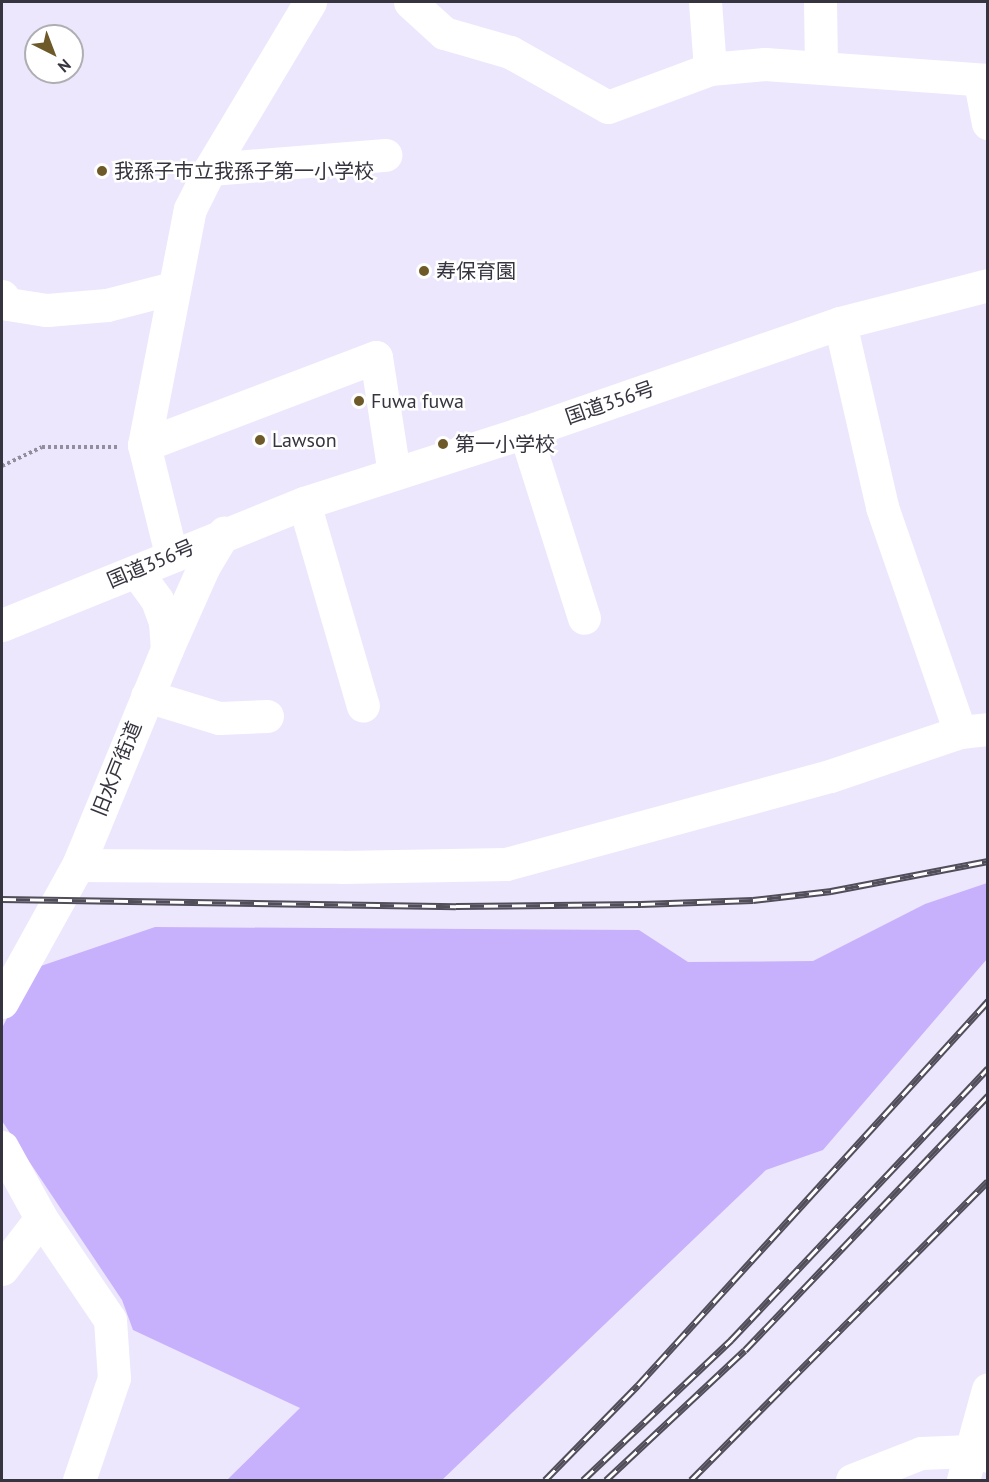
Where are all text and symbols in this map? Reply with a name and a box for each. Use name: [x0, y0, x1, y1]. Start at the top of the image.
north arrow: [24, 24, 84, 84]
text: N: [54, 55, 75, 77]
place label: 我孫子市立我孫子第一小学校: [114, 159, 374, 183]
marker: 我孫子市立我孫子第一小学校: [95, 164, 109, 178]
place label: 寿保育園: [436, 259, 516, 283]
marker: 寿保育園: [417, 264, 431, 278]
street label: 国道356号: [562, 377, 658, 429]
place label: Fuwa fuwa: [371, 389, 464, 413]
marker: Fuwa fuwa: [352, 394, 366, 408]
place label: Lawson: [272, 428, 337, 452]
place label: 第一小学校: [455, 432, 555, 456]
marker: Lawson: [253, 433, 267, 447]
marker: 第一小学校: [436, 437, 450, 451]
street label: 国道356号: [104, 535, 198, 593]
street label: 旧水戸街道: [87, 718, 147, 820]

